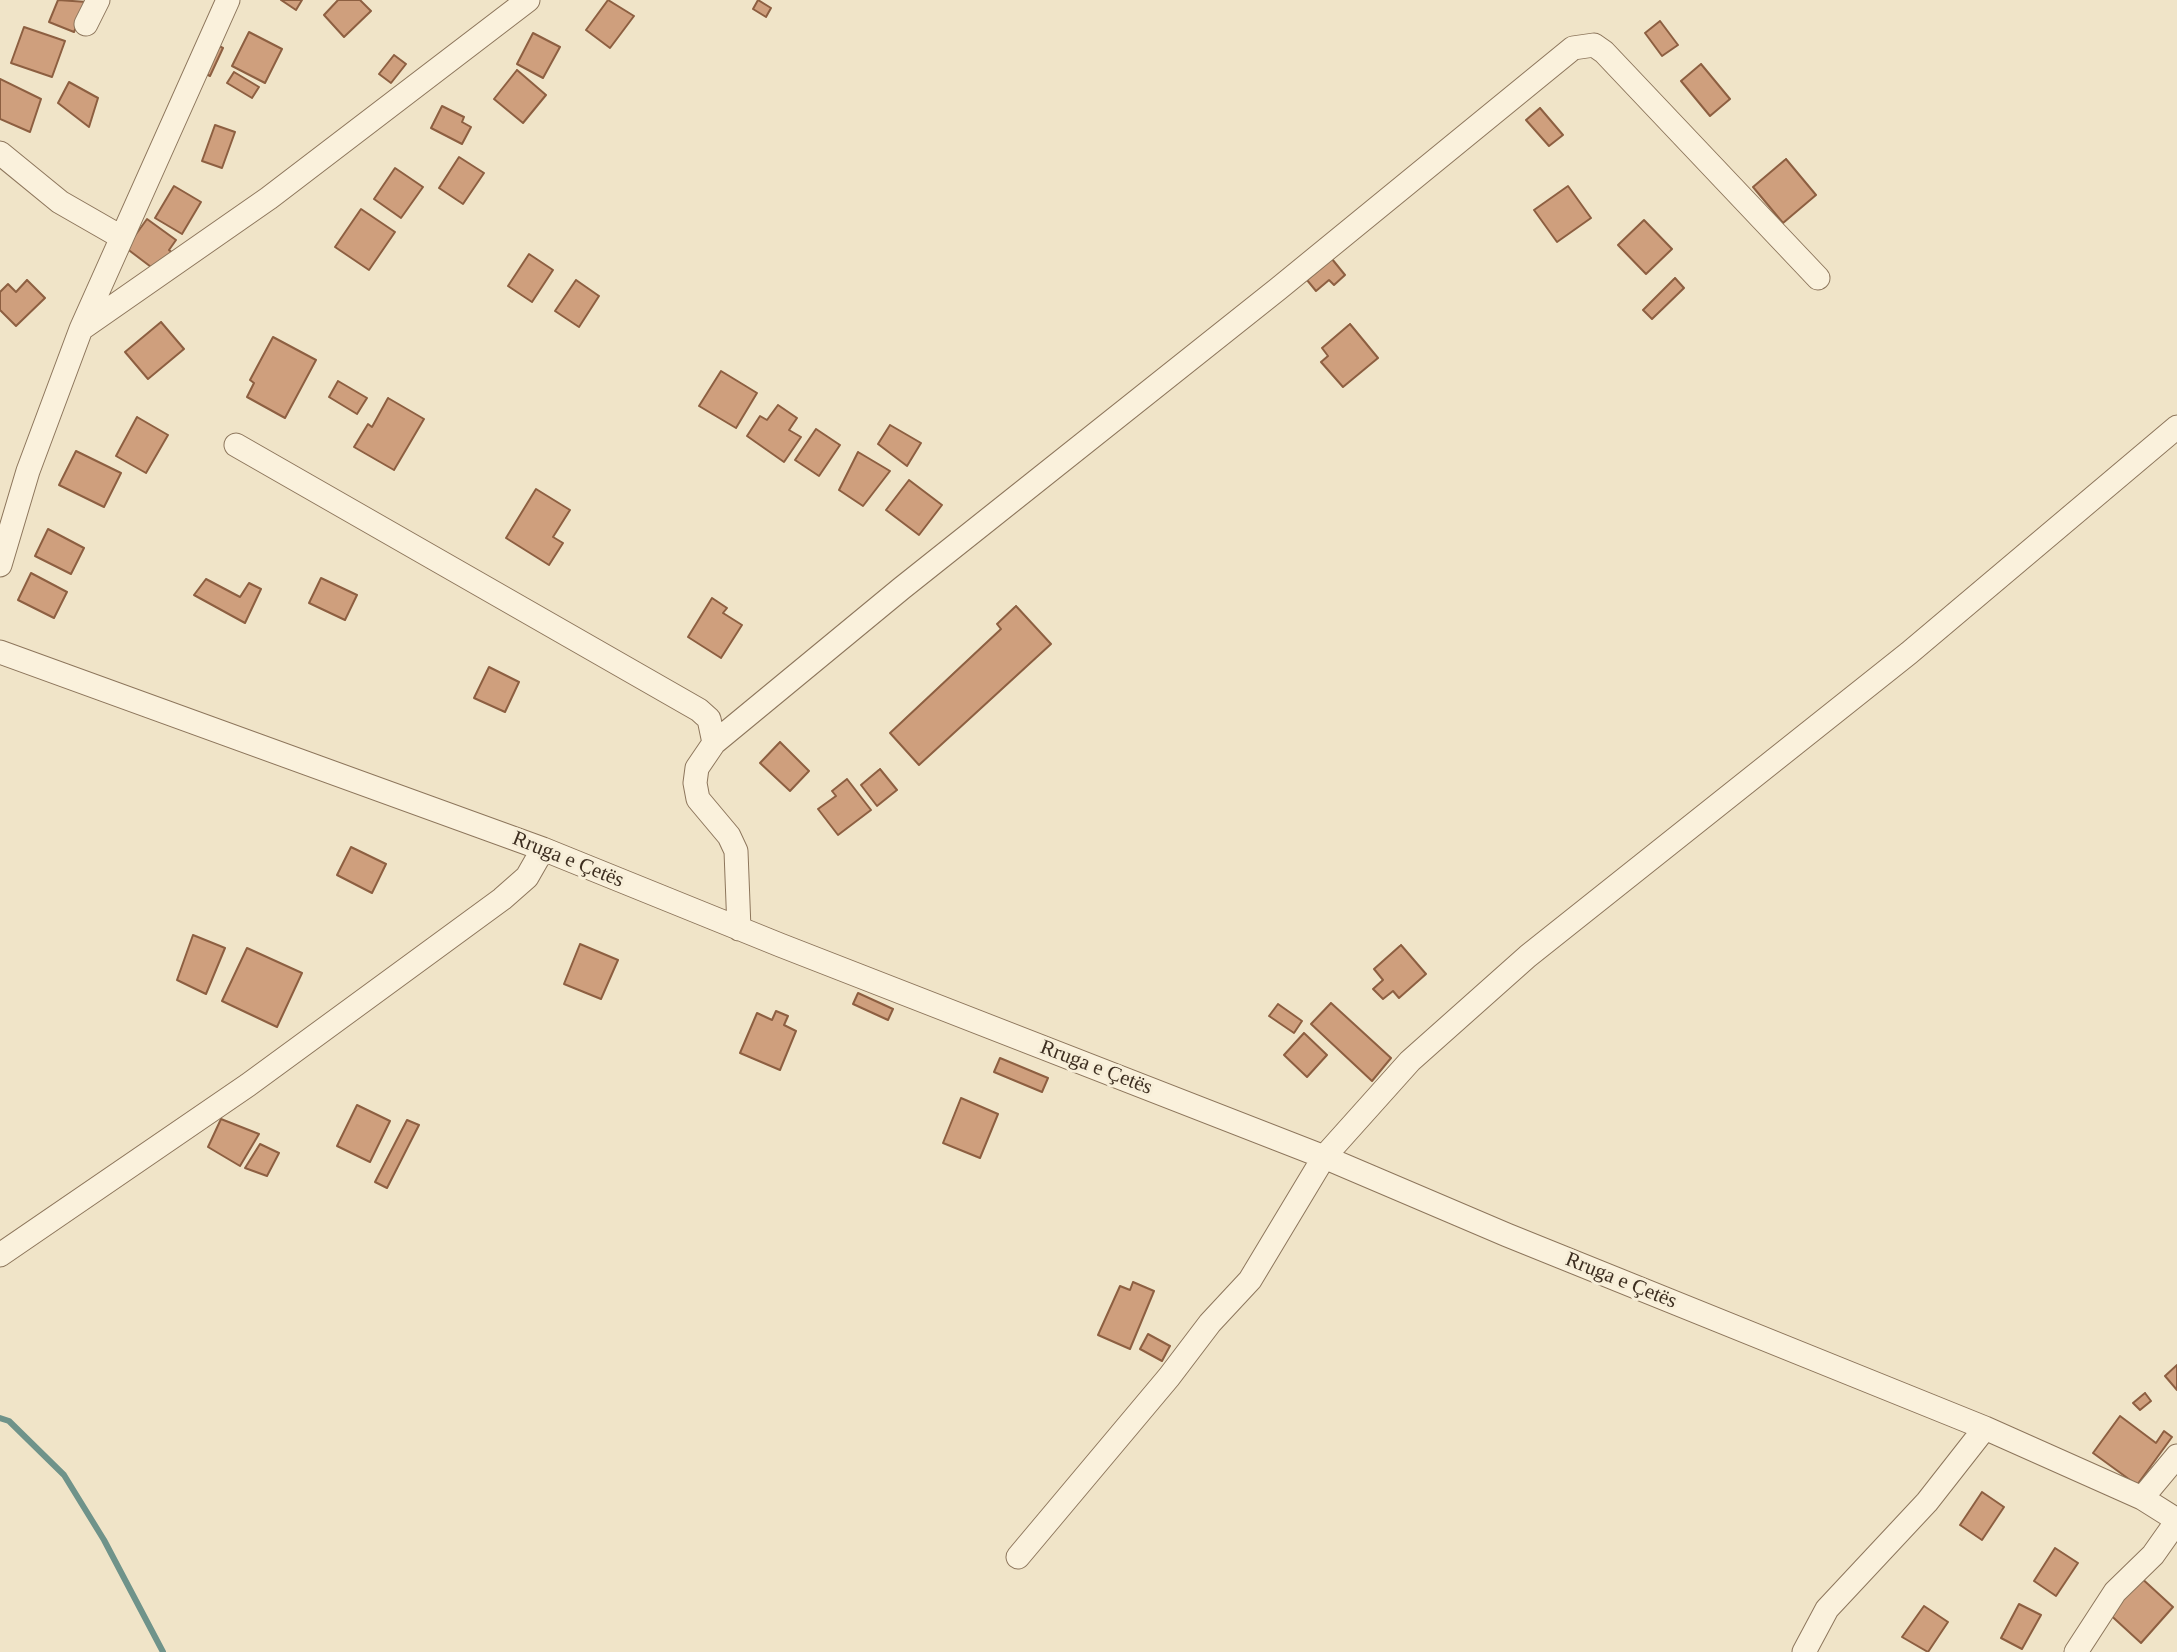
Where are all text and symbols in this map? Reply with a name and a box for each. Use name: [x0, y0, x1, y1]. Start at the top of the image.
street label: Rruga e Çetës: [509, 826, 627, 894]
street label: Rruga e Çetës: [1036, 1035, 1156, 1101]
street label: Rruga e Çetës: [1562, 1247, 1680, 1315]

